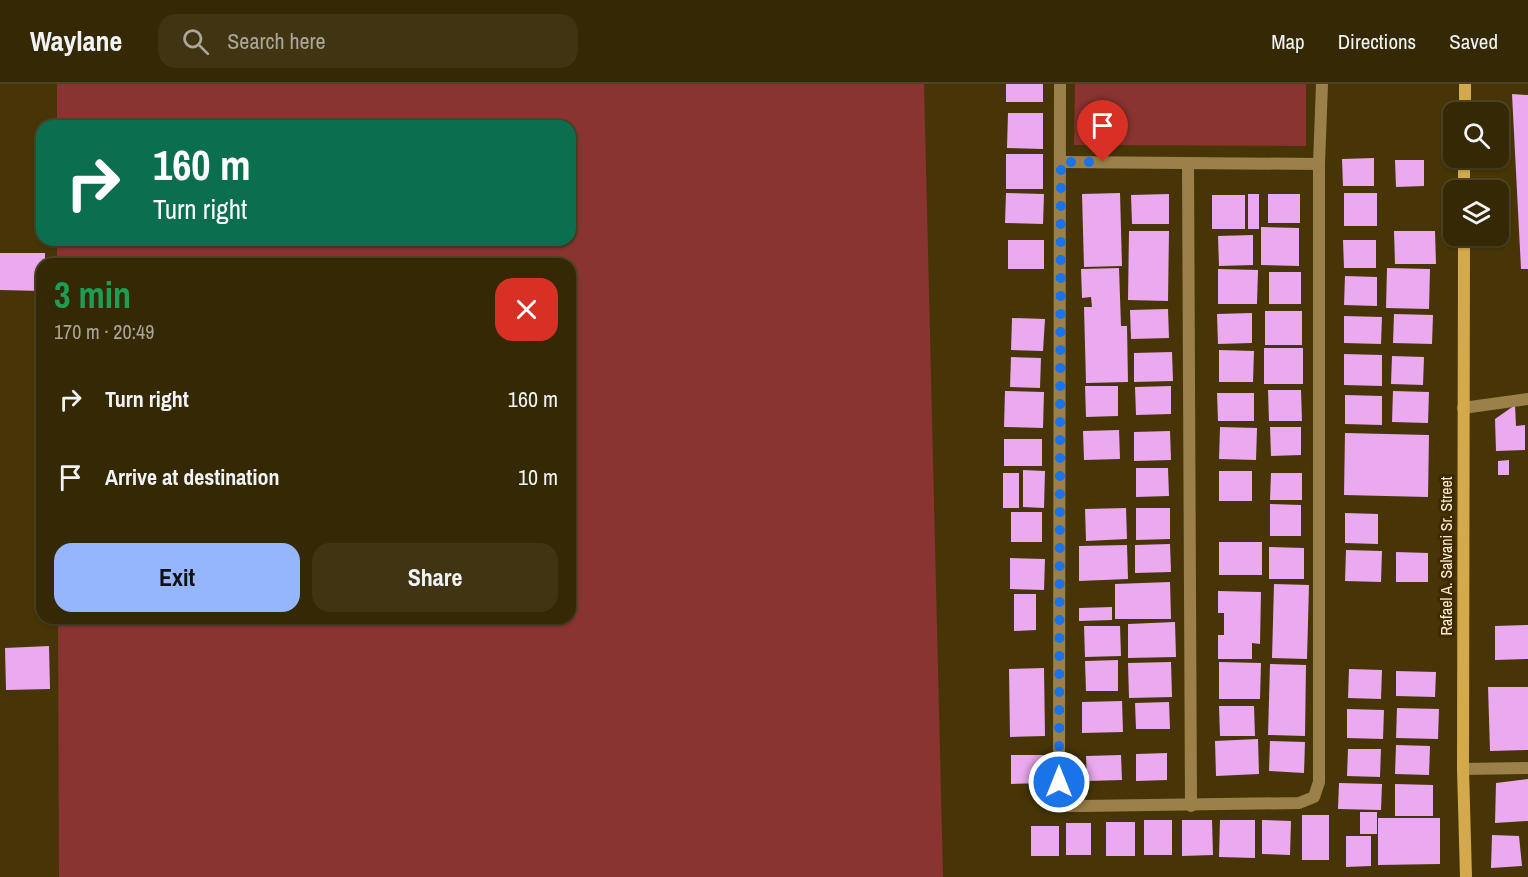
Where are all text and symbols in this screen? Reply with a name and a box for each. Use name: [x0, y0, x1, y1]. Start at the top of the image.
search box: [158, 14, 578, 68]
text: Waylane: [30, 22, 122, 60]
icon: search: [179, 25, 212, 58]
text: Search here: [227, 26, 326, 56]
text: Map: [1271, 27, 1305, 56]
text: Directions: [1338, 27, 1416, 56]
text: Saved: [1449, 27, 1498, 56]
pin: [1077, 100, 1128, 162]
map controls: [1443, 102, 1509, 246]
button: search: [1443, 102, 1509, 168]
icon: arrive: [1086, 109, 1119, 142]
text: 160 m: [153, 137, 251, 193]
icon: right: [54, 144, 132, 222]
button: layers: [1443, 180, 1509, 246]
text: Turn right: [153, 191, 247, 227]
text: 3 min: [54, 271, 131, 319]
button: close: [495, 278, 558, 341]
text: 170 m · 20:49: [54, 318, 154, 345]
icon: right: [54, 383, 87, 416]
text: Turn right: [105, 384, 189, 414]
text: 160 m: [508, 384, 558, 414]
icon: arrive: [54, 461, 87, 494]
text: Arrive at destination: [105, 462, 279, 492]
text: 10 m: [518, 462, 558, 492]
street label: Rafael A. Salvani Sr. Street: [1435, 476, 1457, 636]
button: Exit: [54, 543, 300, 612]
button: Share: [312, 543, 558, 612]
position arrow: [1027, 750, 1091, 814]

